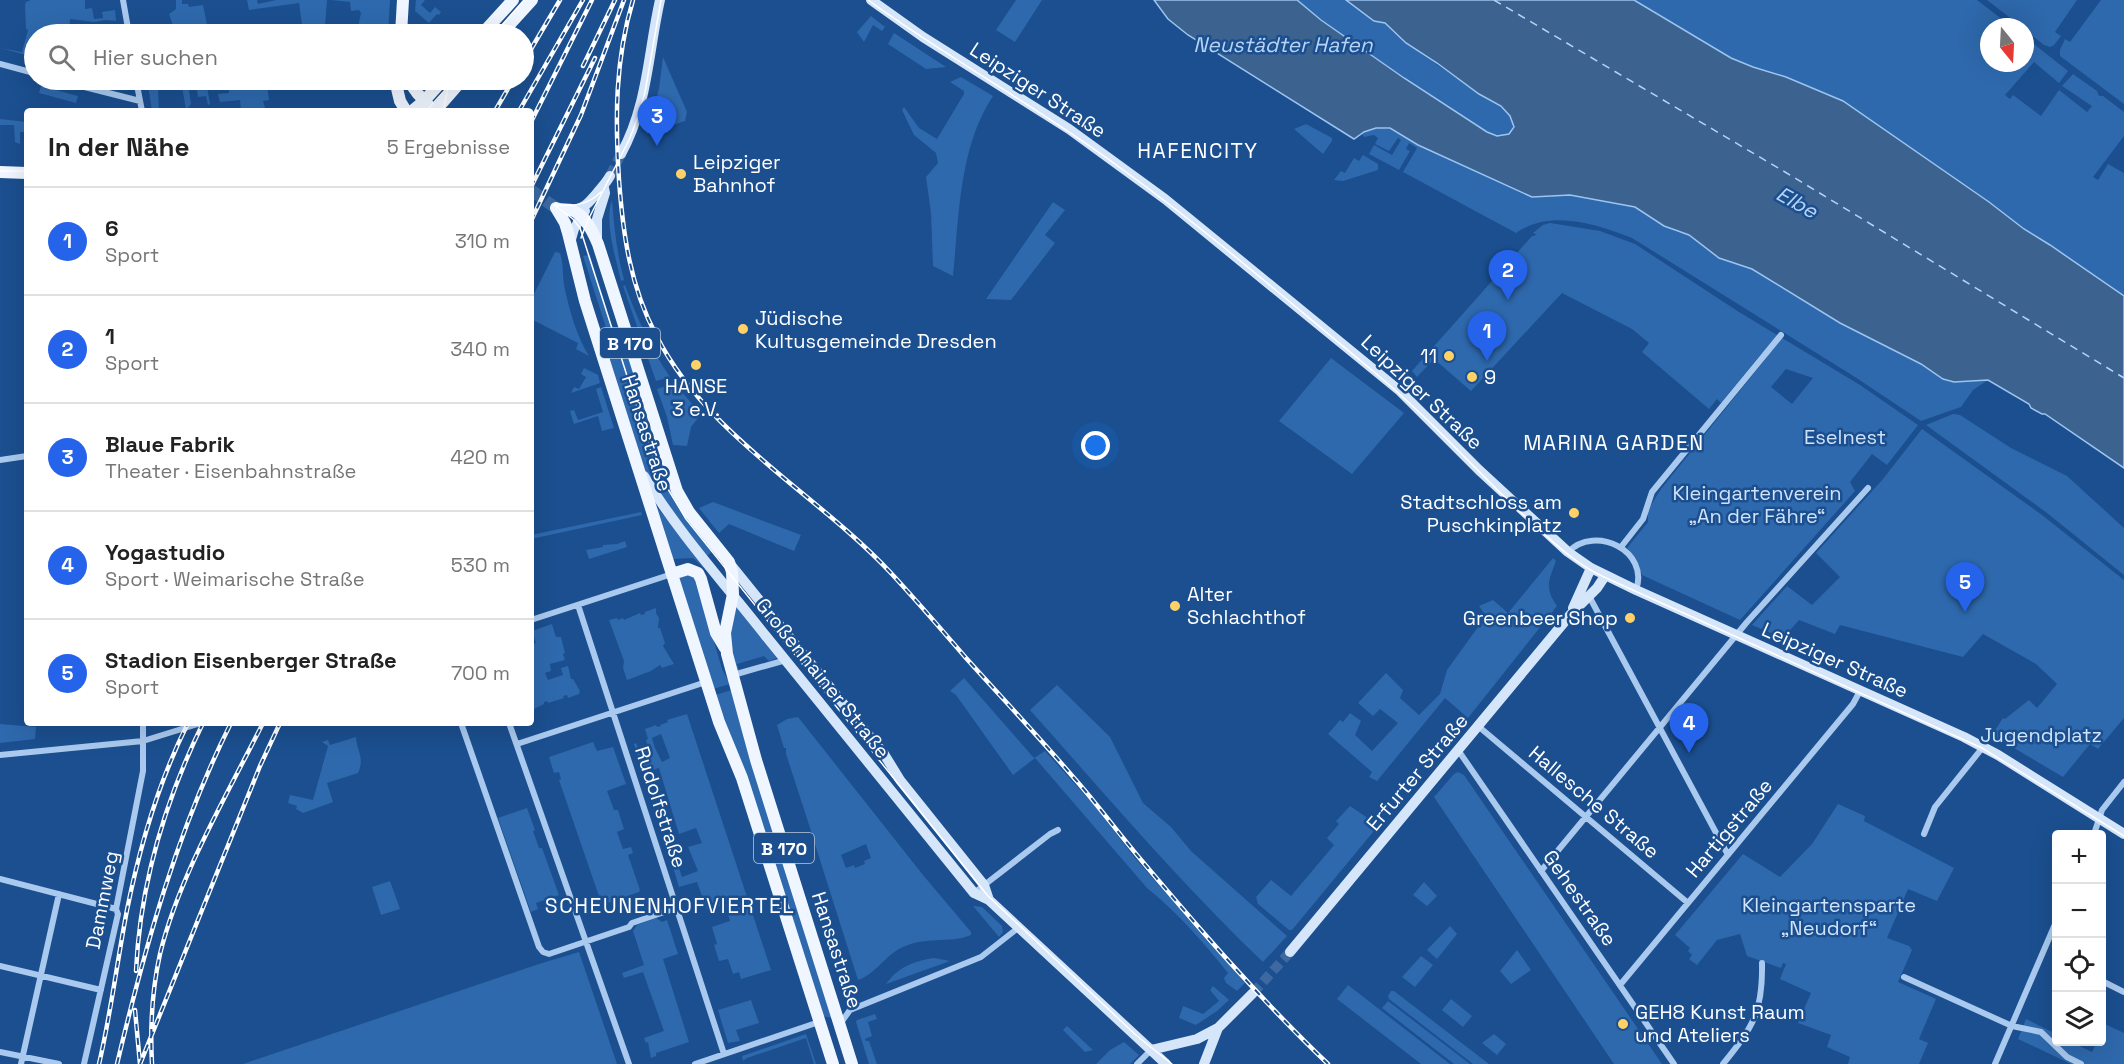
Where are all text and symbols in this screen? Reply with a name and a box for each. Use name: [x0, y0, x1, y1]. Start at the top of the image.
north arrow: [1980, 18, 2034, 72]
search box: [24, 24, 534, 90]
water label: Neustädter Hafen: [1193, 31, 1374, 58]
street label: Leipziger Straße: [965, 36, 1111, 144]
icon: search: [45, 41, 78, 74]
text: Hier suchen: [93, 43, 218, 71]
pin: 3: [638, 96, 676, 146]
text: In der Nähe: [48, 130, 189, 164]
text: 5 Ergebnisse: [387, 134, 510, 160]
district label: HAFENCITY: [1137, 137, 1259, 164]
place label: Leipziger Bahnhof: [693, 149, 781, 198]
marker: Leipziger Bahnhof: [674, 167, 688, 181]
water label: Elbe: [1772, 180, 1824, 225]
text: 6: [105, 214, 119, 242]
text: 1: [63, 228, 72, 254]
text: 310 m: [455, 228, 510, 254]
text: Sport: [105, 242, 159, 268]
pin: 2: [1488, 250, 1528, 300]
place label: Jüdische Kultusgemeinde Dresden: [755, 305, 997, 354]
pin: 1: [1468, 312, 1506, 361]
text: 1: [105, 322, 115, 350]
marker: Jüdische Kultusgemeinde Dresden: [736, 322, 750, 336]
road number: B 170: [600, 328, 660, 358]
street label: Leipziger Straße: [1356, 329, 1488, 455]
text: 2: [62, 336, 73, 362]
text: 340 m: [450, 336, 510, 362]
place label: 11: [1420, 343, 1437, 369]
marker: 11: [1442, 349, 1456, 363]
text: Sport: [105, 350, 159, 376]
marker: HANSE 3 e.V.: [689, 358, 703, 372]
place label: 9: [1484, 364, 1496, 390]
marker: 9: [1465, 370, 1479, 384]
street label: Hansastraße: [616, 371, 678, 495]
place label: HANSE 3 e.V.: [665, 373, 727, 422]
park label: Eselnest: [1804, 424, 1886, 450]
district label: MARINA GARDEN: [1523, 429, 1705, 456]
text: Blaue Fabrik: [105, 430, 235, 458]
your location: [1081, 431, 1110, 460]
text: 3: [61, 444, 74, 470]
text: 420 m: [450, 444, 510, 470]
text: Theater · Eisenbahnstraße: [105, 458, 356, 484]
park label: Kleingartenverein „An der Fähre“: [1672, 480, 1842, 529]
place label: Stadtschloss am Puschkinplatz: [1400, 489, 1562, 538]
marker: Stadtschloss am Puschkinplatz: [1567, 506, 1581, 520]
text: Yogastudio: [105, 538, 225, 566]
text: 4: [61, 552, 74, 578]
text: 530 m: [451, 552, 510, 578]
pin: 5: [1946, 562, 1984, 612]
text: Sport · Weimarische Straße: [105, 566, 365, 592]
place label: Alter Schlachthof: [1187, 581, 1306, 630]
street label: Großenhainer Straße: [750, 592, 896, 764]
marker: Alter Schlachthof: [1168, 599, 1182, 613]
place label: Greenbeer Shop: [1463, 605, 1618, 631]
marker: Greenbeer Shop: [1623, 611, 1637, 625]
street label: Leipziger Straße: [1758, 616, 1912, 704]
text: Stadion Eisenberger Straße: [105, 646, 397, 674]
text: 5: [62, 660, 74, 686]
text: 700 m: [451, 660, 510, 686]
text: Sport: [105, 674, 159, 700]
pin: 4: [1670, 704, 1708, 753]
street label: Erfurter Straße: [1360, 708, 1474, 836]
park label: Jugendplatz: [1980, 722, 2102, 748]
street label: Hallesche Straße: [1523, 740, 1665, 864]
street label: Rudolfstraße: [629, 743, 693, 871]
street label: Hartigstraße: [1680, 773, 1778, 883]
map controls: [2052, 830, 2106, 1046]
button: +: [2052, 830, 2106, 884]
road number: B 170: [754, 833, 814, 863]
street label: Gehestraße: [1537, 845, 1623, 951]
street label: Dammweg: [80, 849, 124, 951]
button: −: [2052, 884, 2106, 938]
street label: Hansastraße: [806, 888, 868, 1012]
district label: SCHEUNENHOFVIERTEL: [545, 892, 795, 919]
park label: Kleingartensparte „Neudorf“: [1742, 892, 1916, 941]
button: locate: [2052, 938, 2106, 992]
button: layers: [2052, 992, 2106, 1046]
place label: GEH8 Kunst Raum und Ateliers: [1635, 999, 1805, 1048]
marker: GEH8 Kunst Raum und Ateliers: [1616, 1017, 1630, 1031]

